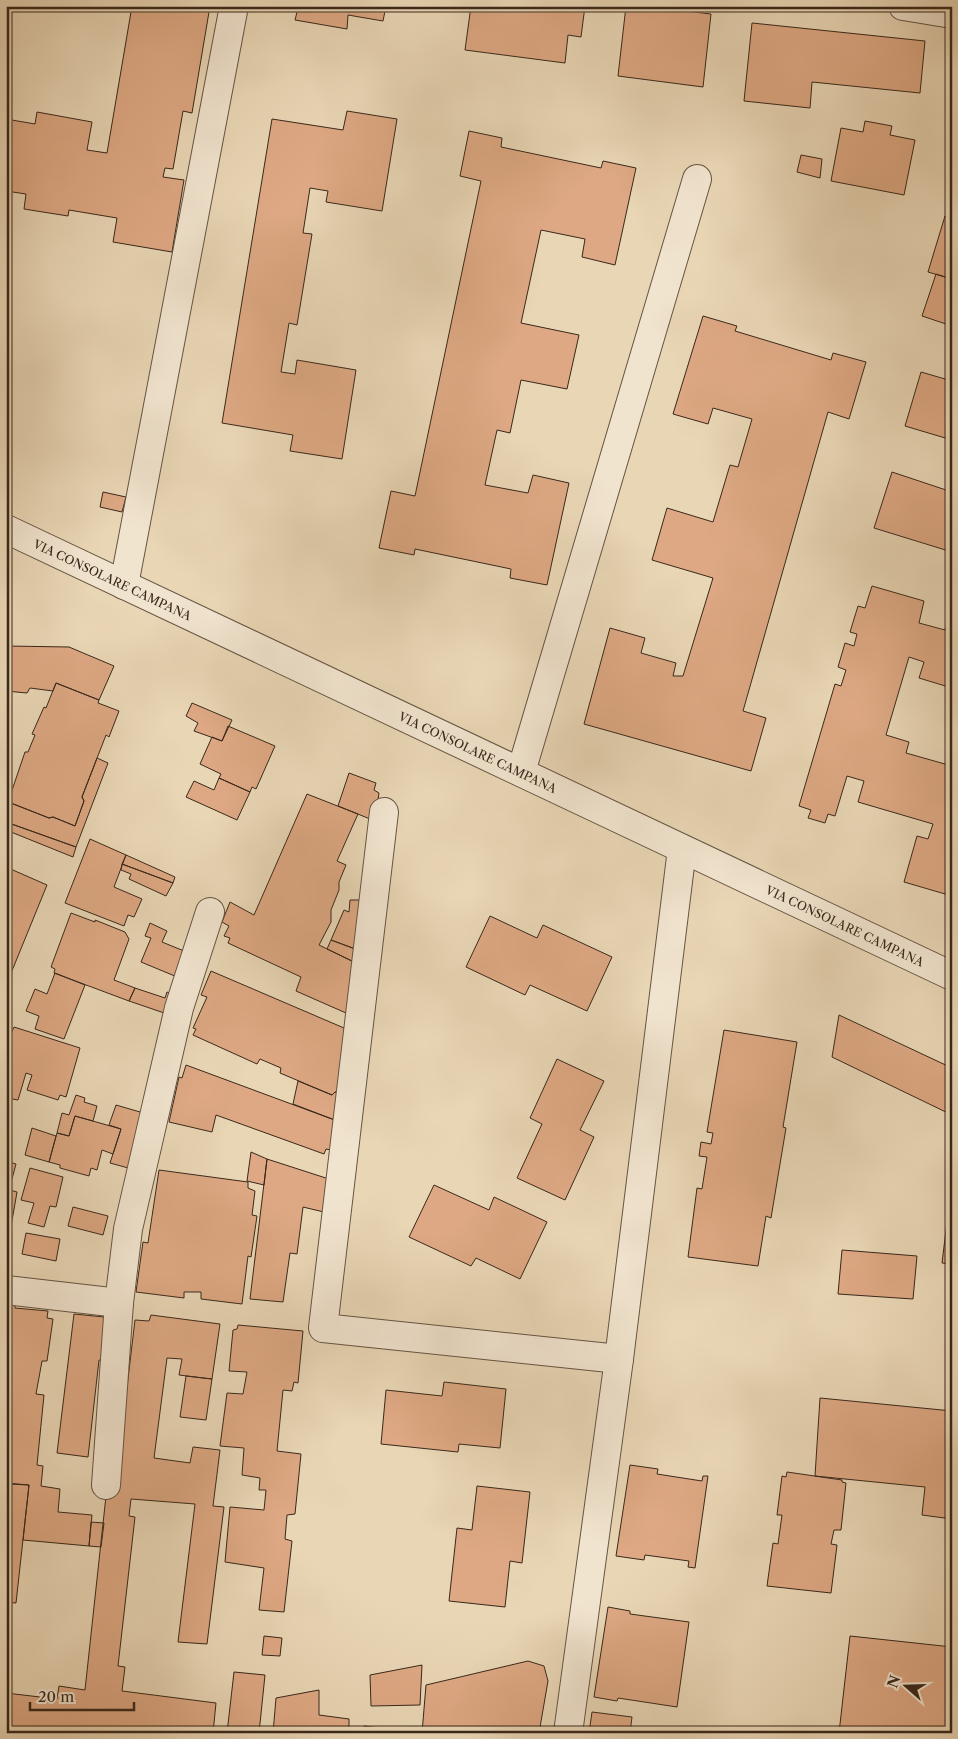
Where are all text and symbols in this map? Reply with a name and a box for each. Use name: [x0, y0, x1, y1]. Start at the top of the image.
street label: VIA CONSOLARE CAMPANA: [30, 535, 195, 624]
street label: VIA CONSOLARE CAMPANA: [396, 708, 560, 796]
street label: VIA CONSOLARE CAMPANA: [763, 881, 928, 970]
north arrow: [880, 1662, 930, 1712]
text: N: [883, 1673, 904, 1690]
scale bar: [30, 1679, 134, 1711]
text: 20 m: [38, 1687, 74, 1706]

